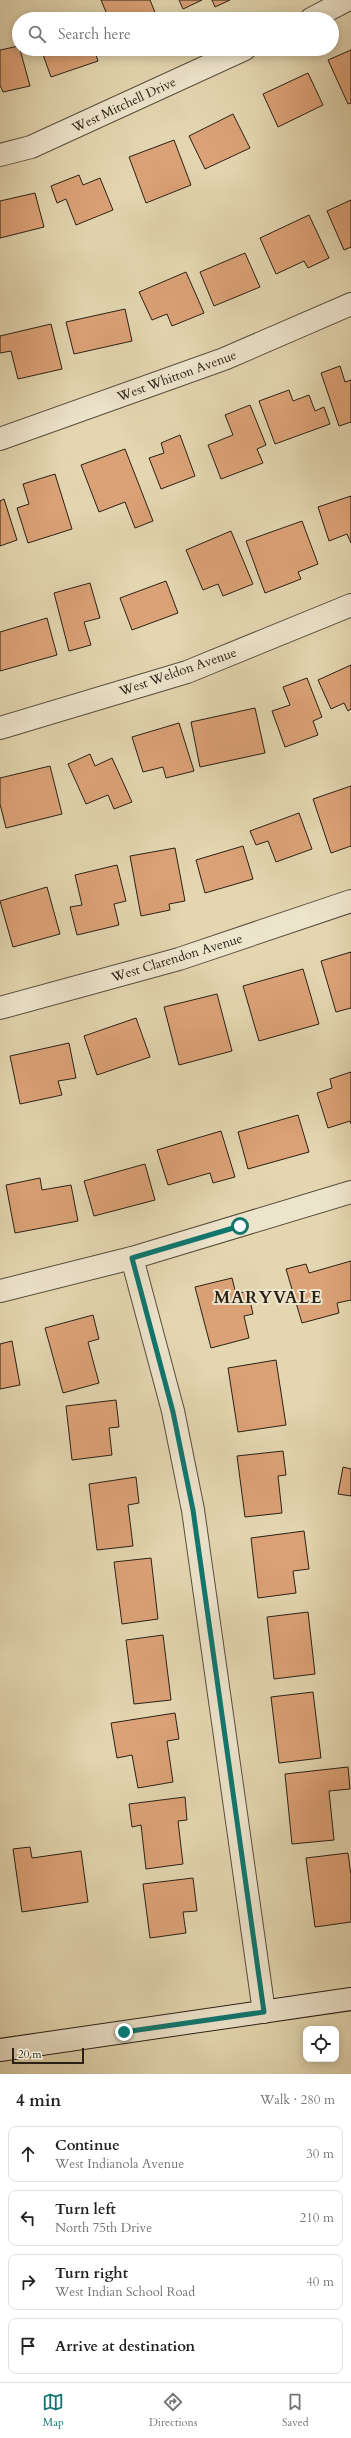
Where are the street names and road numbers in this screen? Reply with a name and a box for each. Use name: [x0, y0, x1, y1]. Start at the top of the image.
street label: West Mitchell Drive: [68, 73, 179, 137]
street label: West Whitton Avenue: [114, 346, 239, 406]
street label: West Weldon Avenue: [116, 643, 239, 701]
street label: West Clarendon Avenue: [108, 929, 245, 987]

